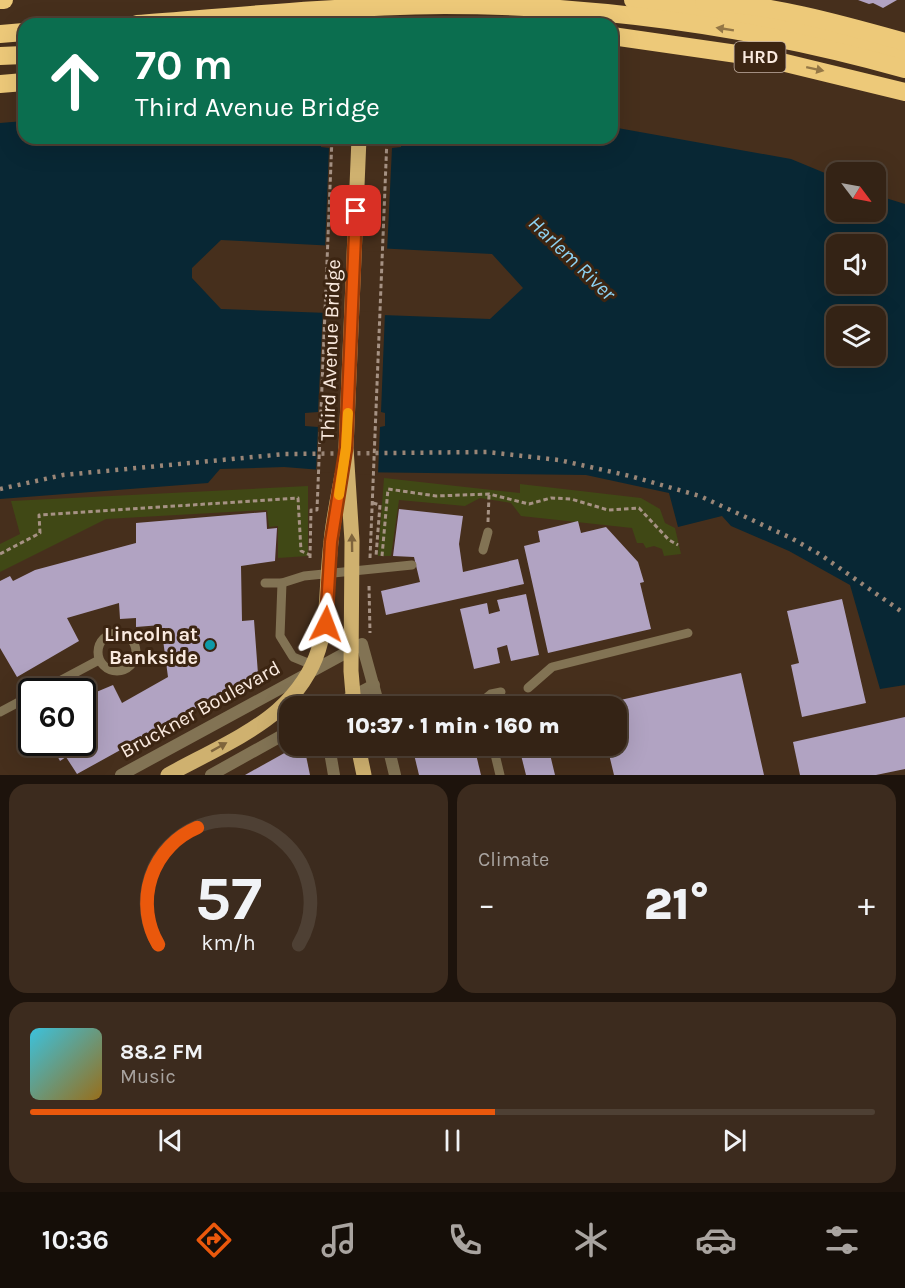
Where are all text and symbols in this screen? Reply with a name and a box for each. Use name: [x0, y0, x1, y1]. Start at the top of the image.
one-way arrow: [715, 24, 734, 33]
text: 70 m: [135, 40, 233, 90]
icon: ahead: [36, 42, 114, 120]
road number: HRD: [734, 42, 786, 72]
one-way arrow: [805, 65, 824, 74]
text: Third Avenue Bridge: [135, 91, 380, 123]
north arrow: [826, 162, 886, 222]
map controls: [826, 162, 886, 366]
pin: [330, 185, 381, 236]
icon: arrive: [339, 194, 372, 227]
water label: Harlem River: [524, 211, 621, 306]
button: sound: [826, 234, 886, 294]
street label: Third Avenue Bridge: [316, 259, 345, 441]
button: layers: [826, 306, 886, 366]
one-way arrow: [347, 534, 357, 553]
position arrow: [294, 592, 358, 656]
place label: Lincoln at Bankside: [104, 623, 198, 669]
marker: Lincoln at Bankside: [203, 638, 217, 652]
street label: Bruckner Boulevard: [116, 656, 284, 763]
speed limit sign: 60: [18, 678, 96, 756]
text: 10:37 · 1 min · 160 m: [346, 713, 560, 739]
one-way arrow: [211, 742, 228, 752]
text: Climate: [478, 848, 549, 871]
text: 57: [195, 862, 262, 935]
text: 21°: [644, 878, 709, 930]
text: −: [478, 885, 495, 923]
text: +: [858, 885, 875, 923]
text: km/h: [201, 931, 256, 956]
text: 88.2 FM: [120, 1039, 203, 1065]
text: Music: [120, 1065, 176, 1088]
icon: previous: [154, 1124, 187, 1157]
icon: pause: [436, 1124, 469, 1157]
icon: next: [718, 1124, 751, 1157]
icon: directions: [193, 1219, 235, 1261]
icon: music: [318, 1219, 360, 1261]
icon: phone: [444, 1219, 486, 1261]
icon: climate: [570, 1219, 612, 1261]
icon: car: [695, 1219, 737, 1261]
icon: filters: [821, 1219, 863, 1261]
text: 10:36: [42, 1224, 109, 1256]

